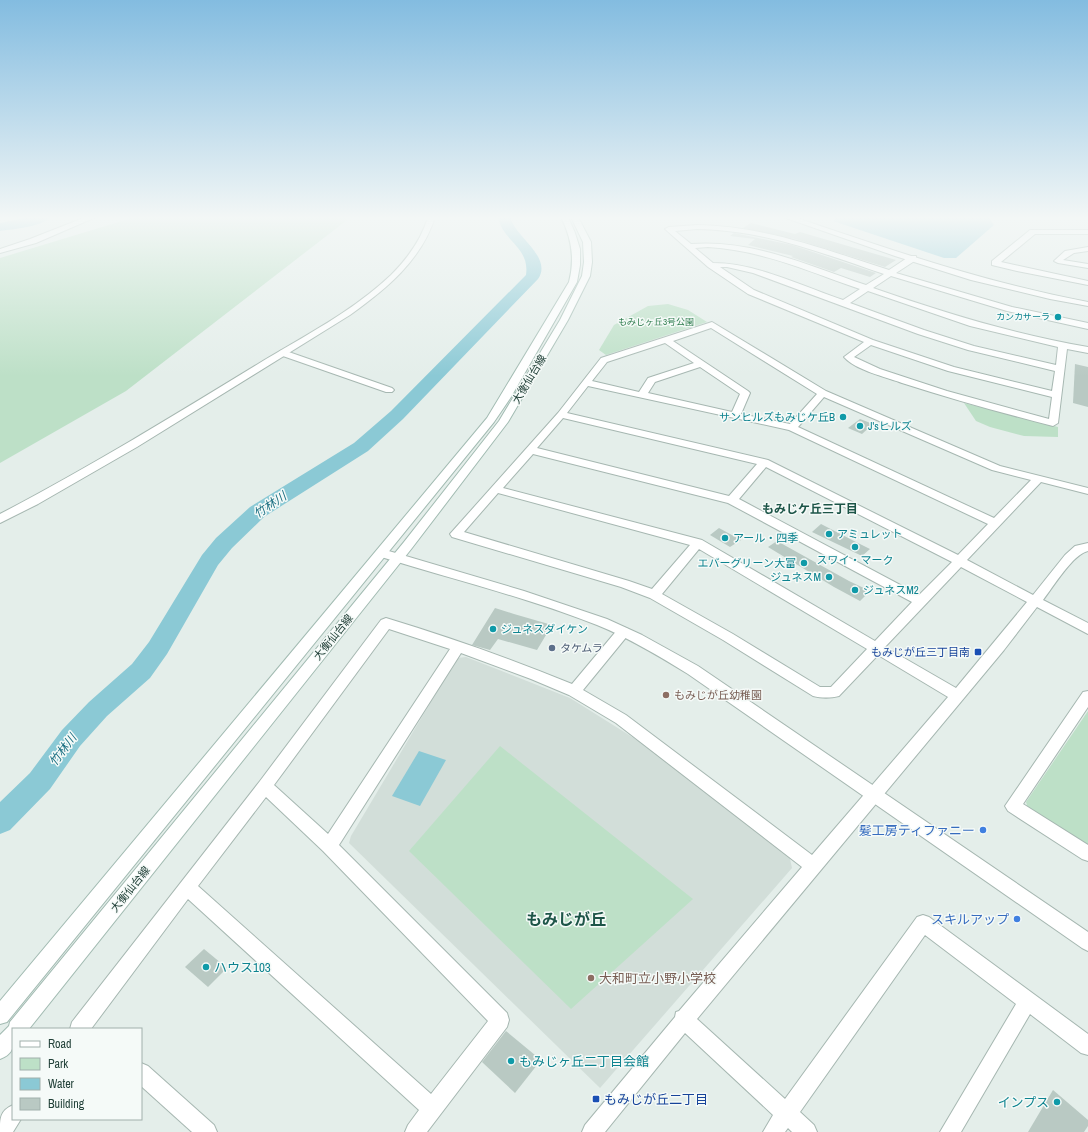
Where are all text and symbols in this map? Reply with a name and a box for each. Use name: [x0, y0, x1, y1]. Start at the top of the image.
place label: カンカサーラ: [996, 311, 1050, 323]
marker: カンカサーラ: [1053, 312, 1063, 322]
park label: もみじヶ丘3号公園: [618, 316, 694, 328]
street label: 大衡仙台線: [509, 352, 549, 406]
place label: サンヒルズもみじケ丘B: [719, 410, 835, 424]
marker: サンヒルズもみじケ丘B: [838, 412, 848, 422]
place label: J'sヒルズ: [868, 419, 912, 433]
marker: J'sヒルズ: [855, 421, 865, 431]
water label: 竹林川: [251, 487, 291, 522]
district label: もみじケ丘三丁目: [762, 501, 858, 517]
place label: アミュレット: [837, 527, 903, 541]
marker: アミュレット: [824, 529, 834, 539]
place label: アール・四季: [733, 531, 798, 545]
marker: アール・四季: [720, 533, 730, 543]
marker: スワイ・マーク: [850, 542, 860, 552]
place label: スワイ・マーク: [817, 553, 894, 567]
place label: エバーグリーン大富: [698, 556, 796, 570]
marker: エバーグリーン大富: [799, 558, 809, 568]
place label: ジュネスM: [770, 570, 821, 584]
marker: ジュネスM: [824, 572, 834, 582]
place label: ジュネスM2: [863, 583, 919, 597]
marker: ジュネスM2: [850, 585, 860, 595]
street label: 大衡仙台線: [310, 611, 356, 663]
place label: ジュネスダイケン: [501, 622, 588, 636]
marker: ジュネスダイケン: [488, 624, 498, 634]
place label: タケムラ: [560, 641, 603, 655]
marker: タケムラ: [547, 643, 557, 653]
place label: もみじが丘三丁目南: [871, 645, 970, 659]
marker: もみじが丘三丁目南: [973, 647, 983, 657]
place label: もみじが丘幼稚園: [674, 688, 762, 702]
marker: もみじが丘幼稚園: [661, 690, 671, 700]
water label: 竹林川: [46, 729, 81, 769]
place label: 髪工房ティファニー: [859, 822, 975, 839]
marker: 髪工房ティファニー: [978, 825, 988, 835]
street label: 大衡仙台線: [107, 863, 153, 915]
district label: もみじが丘: [526, 908, 606, 930]
place label: スキルアップ: [931, 911, 1009, 928]
marker: スキルアップ: [1012, 914, 1022, 924]
place label: ハウス103: [214, 959, 271, 976]
marker: ハウス103: [201, 962, 211, 972]
place label: 大和町立小野小学校: [599, 970, 716, 987]
marker: 大和町立小野小学校: [586, 973, 596, 983]
legend: [12, 1028, 142, 1120]
text: Road: [48, 1036, 72, 1052]
place label: もみじヶ丘二丁目会館: [519, 1053, 649, 1070]
text: Park: [48, 1056, 68, 1072]
marker: もみじヶ丘二丁目会館: [506, 1056, 516, 1066]
text: Water: [48, 1076, 75, 1092]
place label: もみじが丘二丁目: [604, 1091, 708, 1108]
marker: もみじが丘二丁目: [591, 1094, 601, 1104]
place label: インプス: [997, 1094, 1049, 1111]
text: Building: [48, 1096, 85, 1112]
marker: インプス: [1052, 1097, 1062, 1107]

